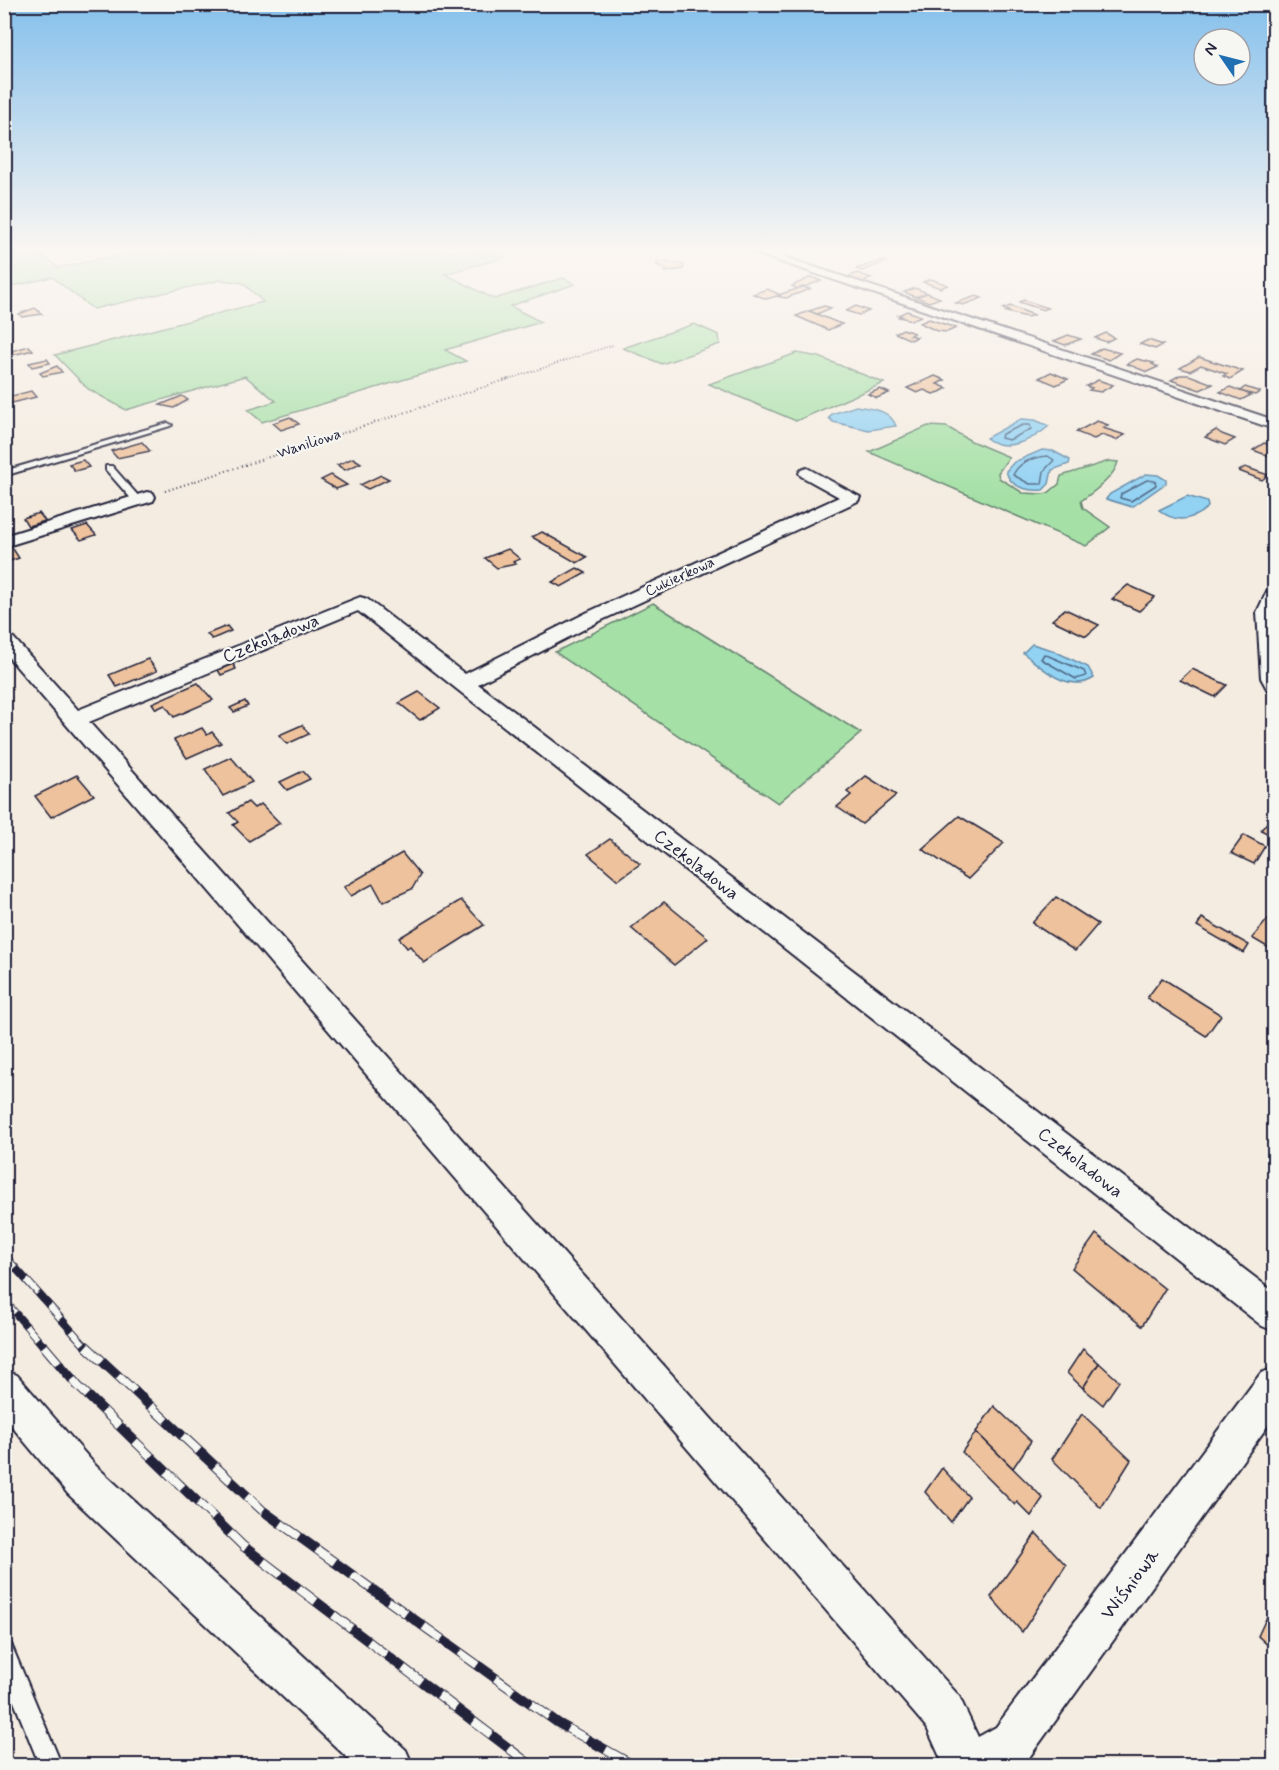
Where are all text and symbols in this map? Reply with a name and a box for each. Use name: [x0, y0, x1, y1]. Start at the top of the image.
north arrow: [1192, 27, 1252, 87]
text: N: [1199, 39, 1223, 60]
street label: Waniliowa: [274, 424, 344, 464]
street label: Cukierkowa: [642, 552, 718, 602]
street label: Czekoladowa: [219, 609, 323, 669]
street label: Czekoladowa: [648, 824, 744, 906]
street label: Czekoladowa: [1032, 1122, 1128, 1204]
street label: Wiśniowa: [1094, 1542, 1166, 1626]

